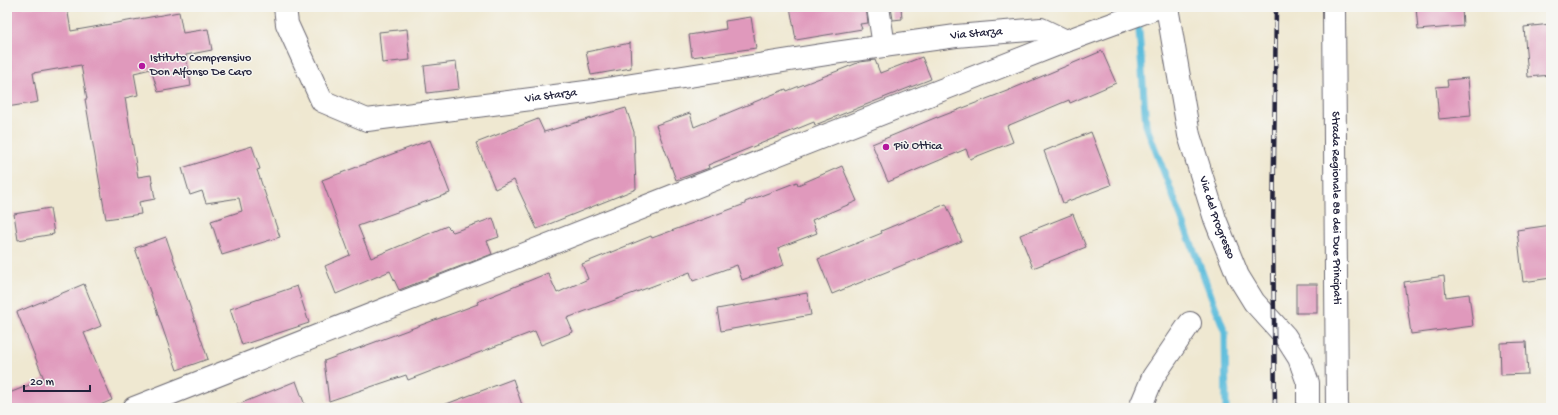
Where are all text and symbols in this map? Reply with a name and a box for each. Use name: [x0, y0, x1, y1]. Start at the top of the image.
street label: Via Starza: [948, 25, 1003, 44]
place label: Istituto Comprensivo Don Alfonso De Caro: [149, 52, 252, 80]
marker: Istituto Comprensivo Don Alfonso De Caro: [137, 61, 147, 71]
street label: Via Starza: [523, 86, 578, 107]
street label: Strada Regionale 88 dei Due Principati: [1328, 111, 1343, 305]
place label: Più Ottica: [893, 140, 942, 154]
marker: Più Ottica: [881, 142, 891, 152]
street label: Via del Progresso: [1195, 174, 1237, 261]
scale bar: [24, 367, 90, 393]
text: 20 m: [30, 376, 55, 390]

